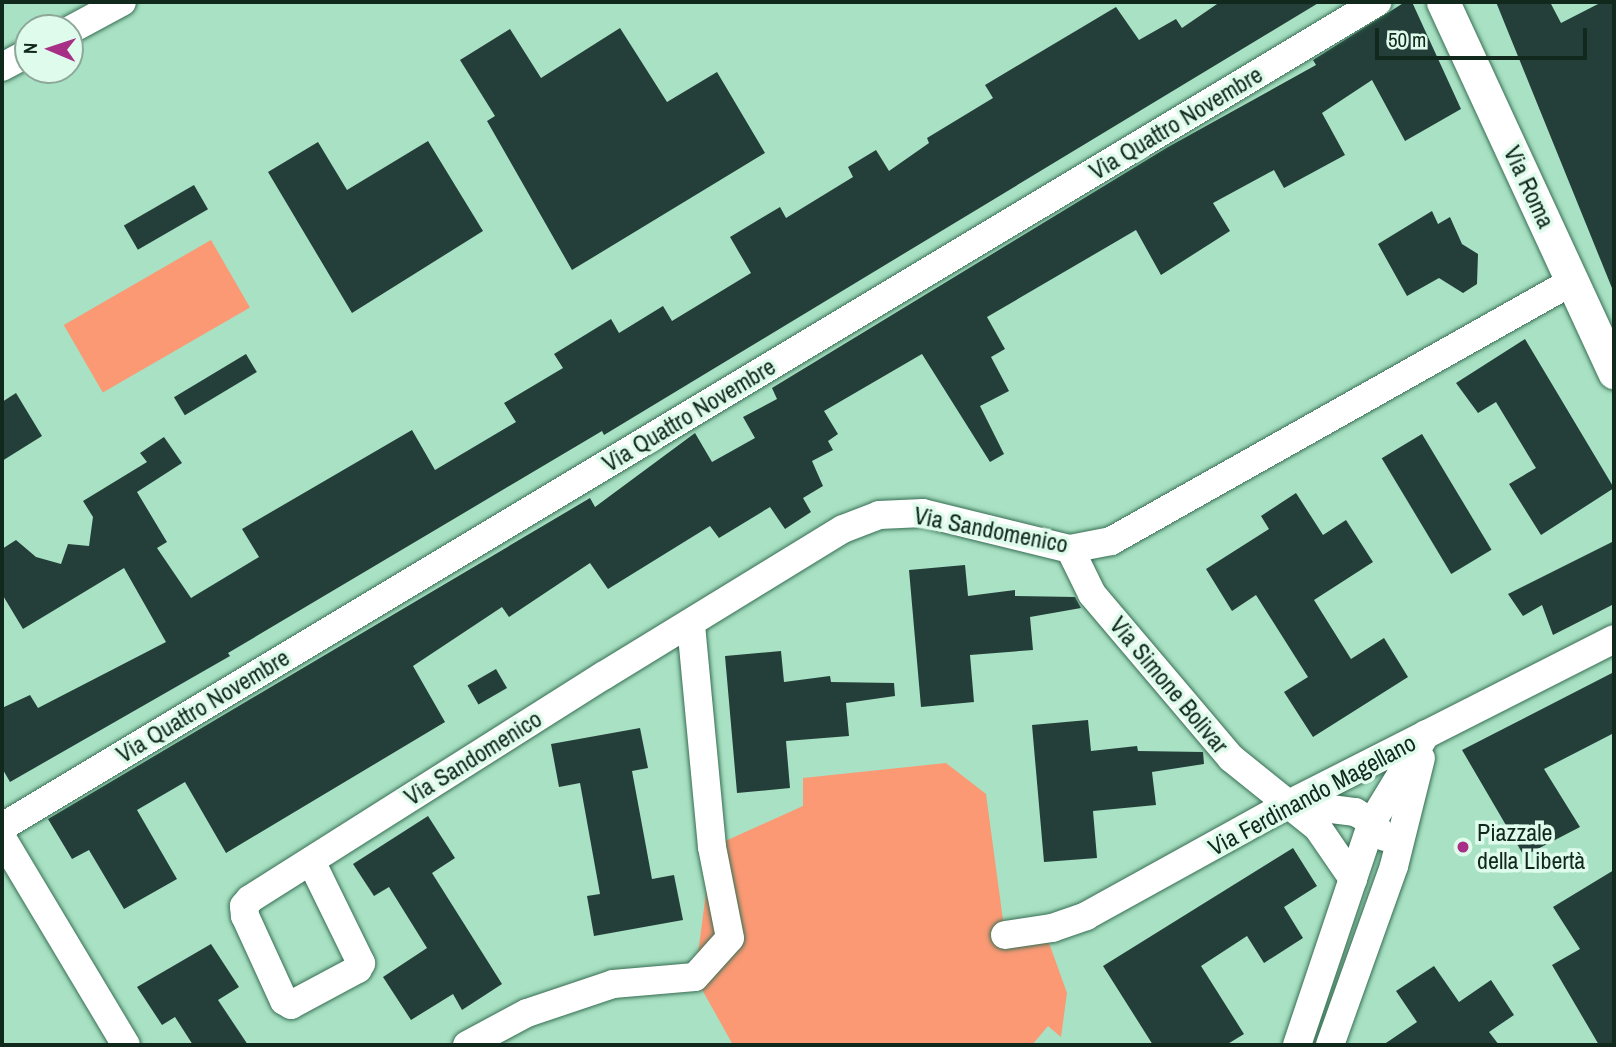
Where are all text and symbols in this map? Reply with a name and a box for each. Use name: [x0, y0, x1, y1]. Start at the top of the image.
north arrow: [14, 14, 84, 84]
scale bar: [1378, 14, 1590, 58]
text: 50 m: [1388, 25, 1426, 54]
text: N: [17, 42, 43, 54]
street label: Via Quattro Novembre: [1084, 60, 1268, 186]
street label: Via Roma: [1498, 141, 1560, 233]
street label: Via Quattro Novembre: [597, 352, 781, 478]
street label: Via Sandomenico: [912, 501, 1070, 559]
street label: Via Simone Bolivar: [1104, 611, 1234, 759]
street label: Via Quattro Novembre: [111, 643, 295, 769]
street label: Via Sandomenico: [399, 704, 547, 812]
street label: Via Ferdinando Magellano: [1203, 728, 1421, 862]
place label: Piazzale della Libertà: [1477, 819, 1585, 875]
marker: Piazzale della Libertà: [1455, 839, 1471, 855]

